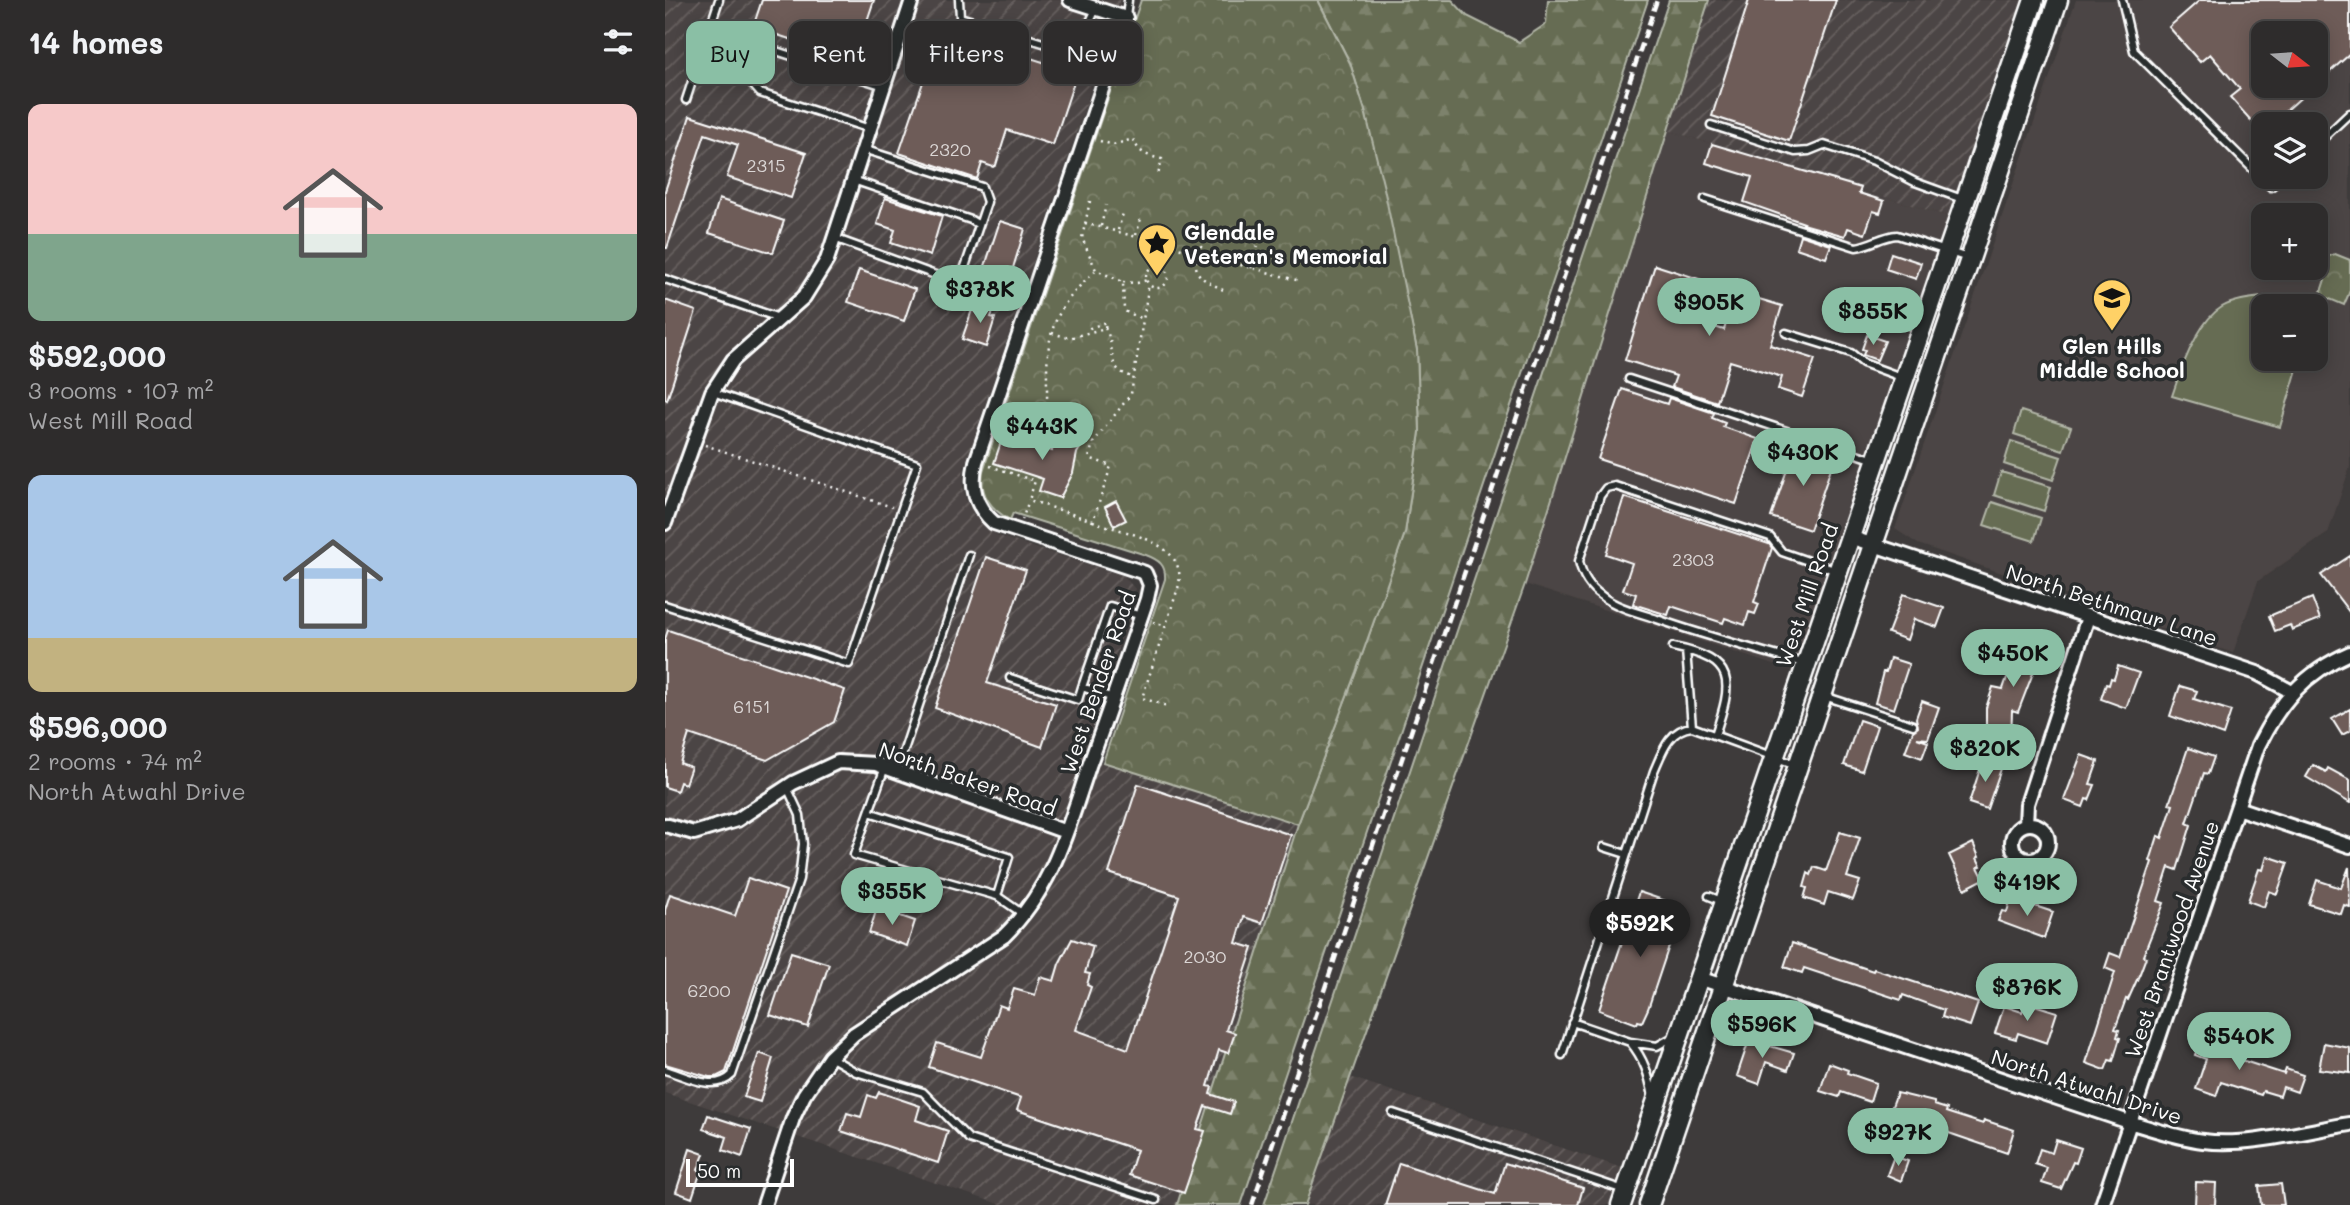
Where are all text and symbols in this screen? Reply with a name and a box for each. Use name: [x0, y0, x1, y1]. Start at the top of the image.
chip: Buy: [686, 21, 775, 84]
chip: Rent: [789, 21, 891, 84]
chip: Filters: [905, 21, 1029, 84]
chip: New: [1043, 21, 1142, 84]
north arrow: [2251, 21, 2327, 98]
map controls: [2251, 21, 2328, 371]
text: 14 homes: [28, 22, 164, 62]
icon: filters: [599, 23, 637, 61]
button: layers: [2251, 112, 2328, 189]
house number: 2320: [929, 137, 971, 161]
icon: home: [270, 150, 396, 276]
house number: 2315: [746, 153, 786, 177]
button: +: [2251, 203, 2328, 280]
place label: Glendale Veteran's Memorial: [1184, 218, 1387, 269]
place icon: Glendale Veteran's Memorial: [1136, 222, 1178, 277]
pin: $378K: [931, 266, 1029, 325]
text: $378K: [945, 273, 1015, 303]
school or university icon: Glen Hills Middle School: [2091, 277, 2133, 332]
pin: $905K: [1660, 278, 1758, 338]
text: $905K: [1673, 286, 1745, 316]
pin: $855K: [1824, 288, 1922, 347]
button: −: [2251, 294, 2328, 371]
text: $855K: [1838, 295, 1908, 325]
place label: Glen Hills Middle School: [2039, 332, 2185, 383]
text: $592,000: [28, 335, 166, 375]
text: 3 rooms · 107 m²: [28, 375, 214, 405]
pin: $443K: [993, 402, 1091, 462]
text: West Mill Road: [28, 405, 193, 435]
text: $443K: [1006, 410, 1078, 440]
pin: $430K: [1754, 428, 1852, 488]
text: $430K: [1767, 436, 1839, 466]
street label: West Mill Road: [1769, 520, 1843, 670]
icon: home: [270, 521, 396, 647]
house number: 2303: [1672, 547, 1714, 571]
street label: North Bethmaur Lane: [2003, 557, 2221, 651]
street label: West Bender Road: [1053, 587, 1141, 777]
pin: $450K: [1964, 630, 2062, 689]
text: $450K: [1977, 637, 2049, 667]
house number: 6151: [733, 694, 771, 718]
text: $596,000: [28, 706, 167, 746]
pin: $820K: [1936, 724, 2034, 784]
text: $820K: [1949, 732, 2021, 762]
street label: North Baker Road: [876, 735, 1060, 821]
text: 2 rooms · 74 m²: [28, 746, 202, 776]
text: North Atwahl Drive: [28, 776, 246, 806]
street label: West Brantwood Avenue: [2118, 817, 2224, 1061]
pin: $419K: [1978, 858, 2076, 918]
text: $419K: [1993, 866, 2061, 896]
pin: $355K: [843, 867, 941, 927]
text: $355K: [857, 875, 927, 905]
pin: $592K: [1591, 900, 1689, 959]
text: $592K: [1605, 907, 1675, 937]
house number: 2030: [1184, 944, 1226, 968]
pin: $876K: [1978, 964, 2076, 1023]
text: $876K: [1992, 971, 2062, 1001]
house number: 6200: [687, 978, 731, 1002]
pin: $596K: [1713, 1000, 1811, 1060]
text: $596K: [1727, 1008, 1797, 1038]
pin: $540K: [2190, 1012, 2288, 1072]
text: $540K: [2203, 1020, 2275, 1050]
street label: North Atwahl Drive: [1988, 1042, 2186, 1130]
pin: $927K: [1849, 1108, 1947, 1168]
text: $927K: [1864, 1116, 1932, 1146]
scale bar: [686, 1156, 795, 1188]
text: 50 m: [697, 1158, 741, 1183]

